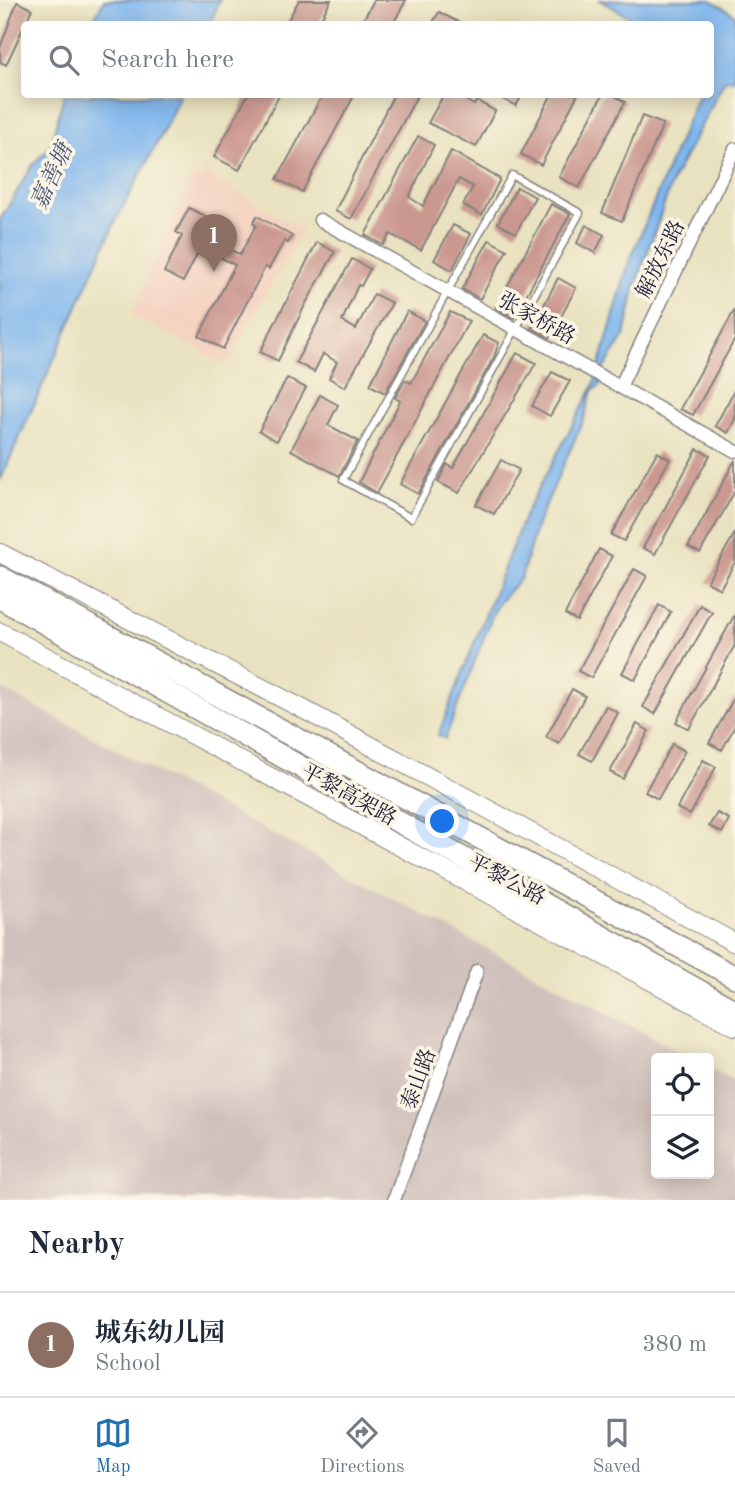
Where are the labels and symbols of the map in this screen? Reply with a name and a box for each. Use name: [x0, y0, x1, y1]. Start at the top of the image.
water label: 嘉善塘: [26, 136, 79, 213]
pin: 1: [191, 214, 237, 272]
street label: 解放东路: [632, 216, 689, 302]
street label: 张家桥路: [494, 288, 579, 349]
street label: 平黎高架路: [297, 759, 400, 830]
your location: [425, 804, 459, 838]
street label: 平黎公路: [464, 850, 549, 909]
street label: 泰山路: [397, 1046, 440, 1113]

